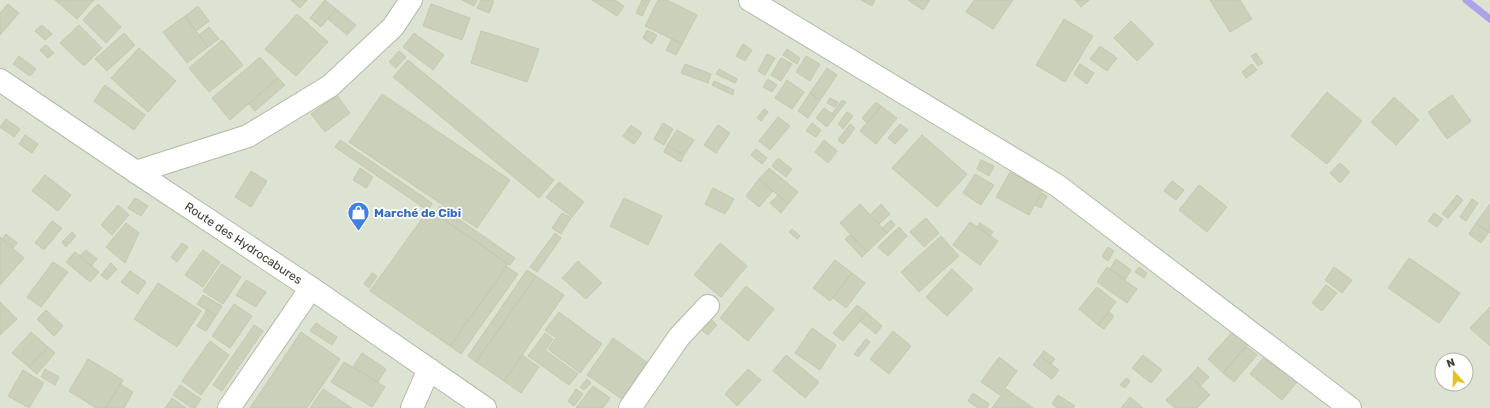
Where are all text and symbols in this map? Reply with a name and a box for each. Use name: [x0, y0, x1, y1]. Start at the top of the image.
street label: Route des Hydrocabures: [182, 199, 305, 287]
shop icon: Marché de Cibi: [346, 200, 372, 233]
place label: Marché de Cibi: [374, 206, 461, 220]
north arrow: [1434, 352, 1474, 392]
text: N: [1445, 356, 1457, 371]

